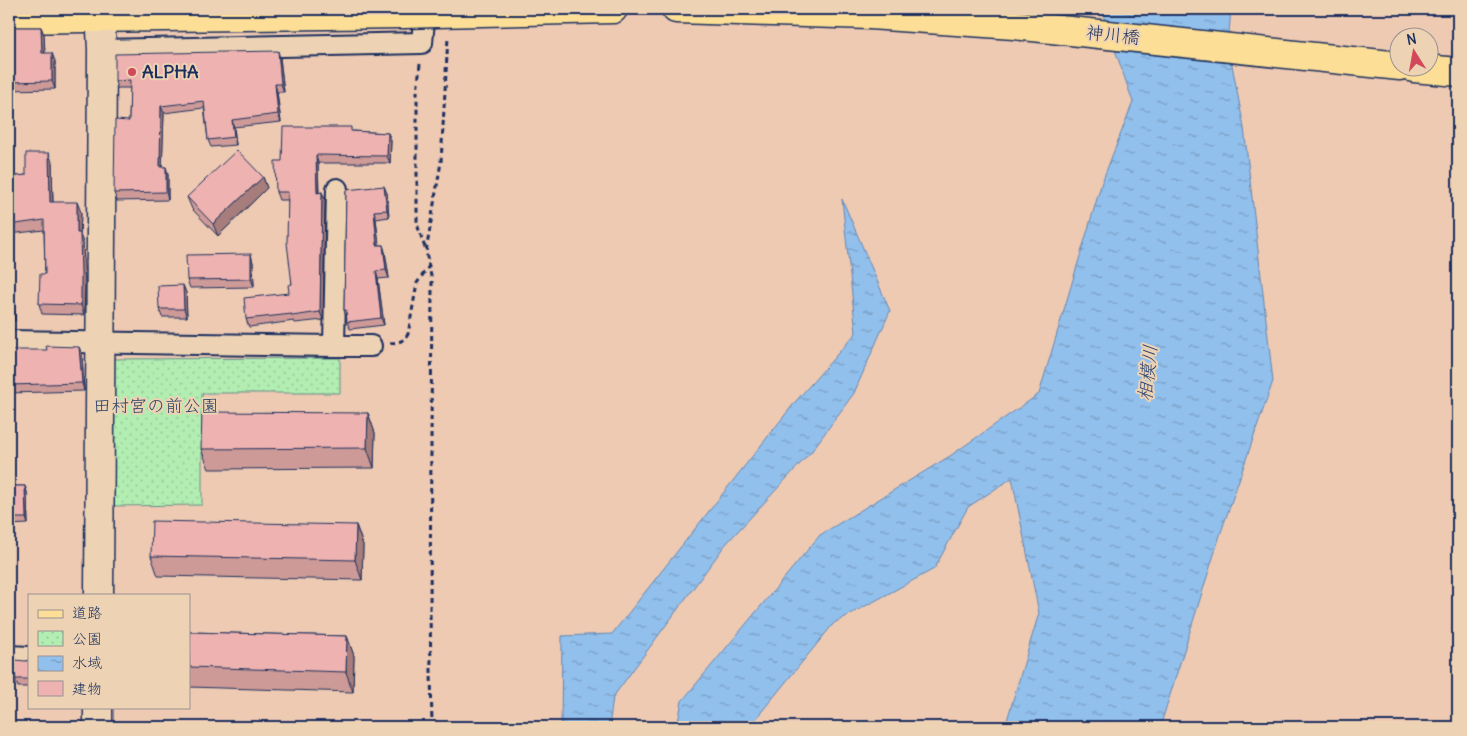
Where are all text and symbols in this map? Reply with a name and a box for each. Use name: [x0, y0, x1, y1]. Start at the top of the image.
street label: 神川橋: [1085, 20, 1141, 49]
north arrow: [1390, 28, 1440, 78]
text: N: [1405, 29, 1418, 49]
place label: ALPHA: [142, 60, 199, 83]
marker: ALPHA: [126, 66, 138, 78]
water label: 相模川: [1132, 343, 1162, 403]
park label: 田村宮の前公園: [93, 394, 219, 417]
legend: [28, 594, 190, 708]
text: 道路: [72, 603, 102, 622]
text: 公園: [72, 629, 102, 648]
text: 水域: [72, 653, 102, 672]
text: 建物: [72, 679, 102, 698]

